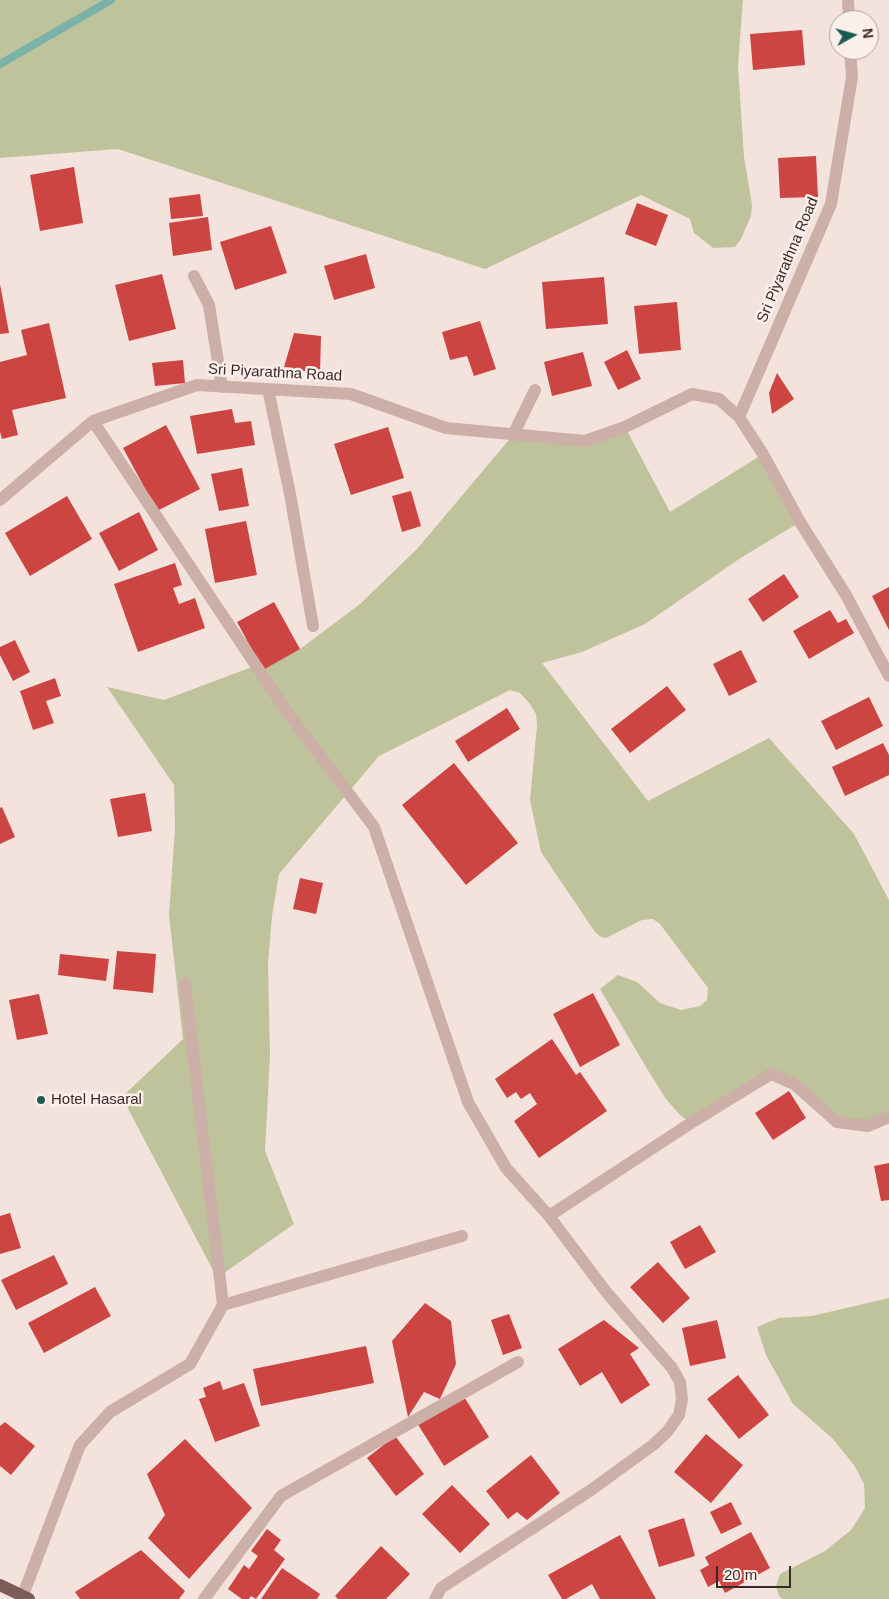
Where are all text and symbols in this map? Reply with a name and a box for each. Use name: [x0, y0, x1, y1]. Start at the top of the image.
north arrow: [829, 10, 879, 60]
text: N: [859, 27, 876, 39]
street label: Sri Piyarathna Road: [753, 195, 823, 325]
street label: Sri Piyarathna Road: [208, 360, 342, 386]
place label: Hotel Hasaral: [51, 1091, 142, 1109]
marker: Hotel Hasaral: [35, 1094, 47, 1106]
scale bar: [719, 1556, 794, 1588]
text: 20 m: [724, 1566, 757, 1583]

